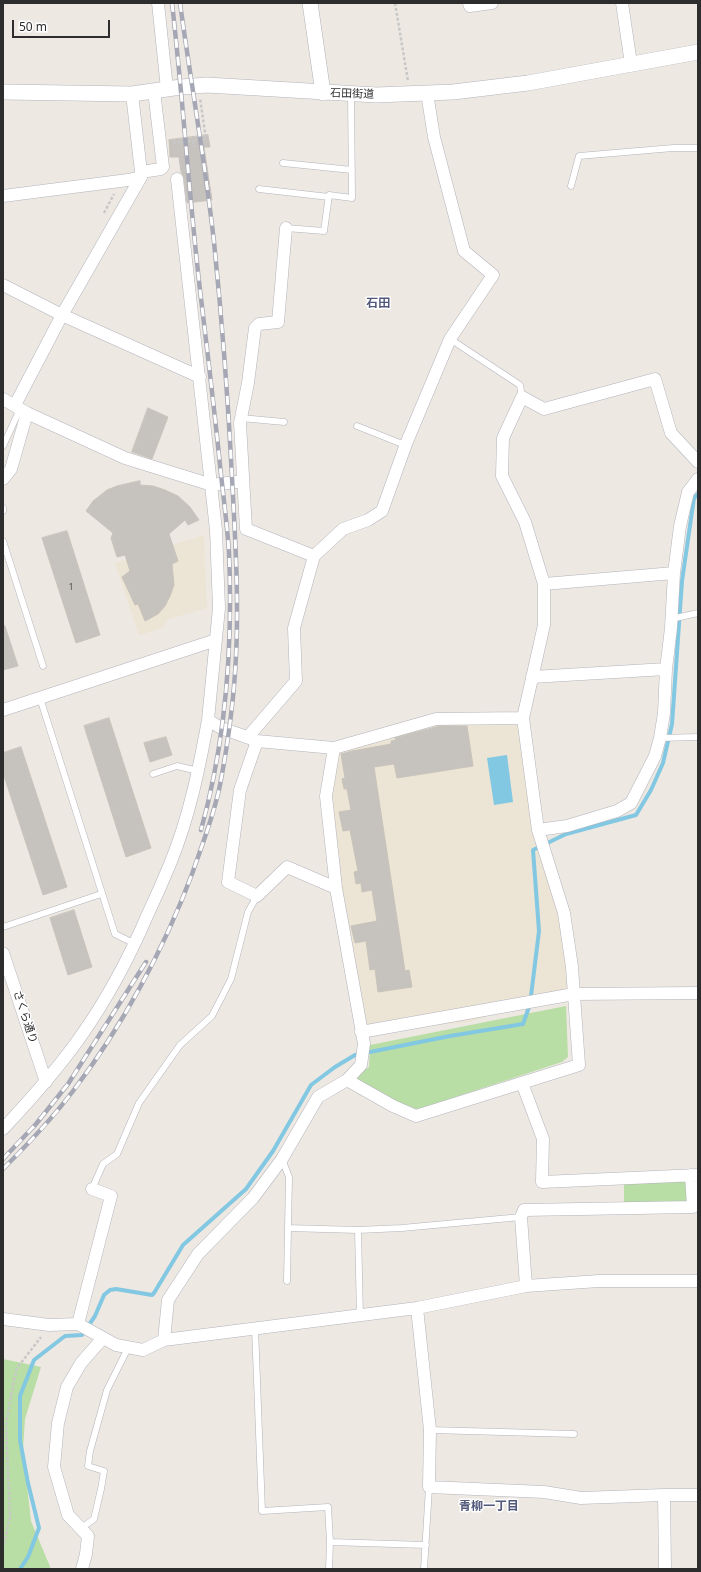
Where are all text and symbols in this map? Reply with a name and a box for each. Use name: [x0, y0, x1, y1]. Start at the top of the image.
scale bar: [14, 12, 112, 38]
text: 50 m: [19, 18, 47, 35]
street label: 石田街道: [330, 87, 374, 101]
district label: 石田: [366, 297, 390, 311]
house number: 1: [68, 582, 74, 592]
street label: さくら通り: [10, 989, 40, 1045]
district label: 青柳一丁目: [459, 1500, 519, 1514]

